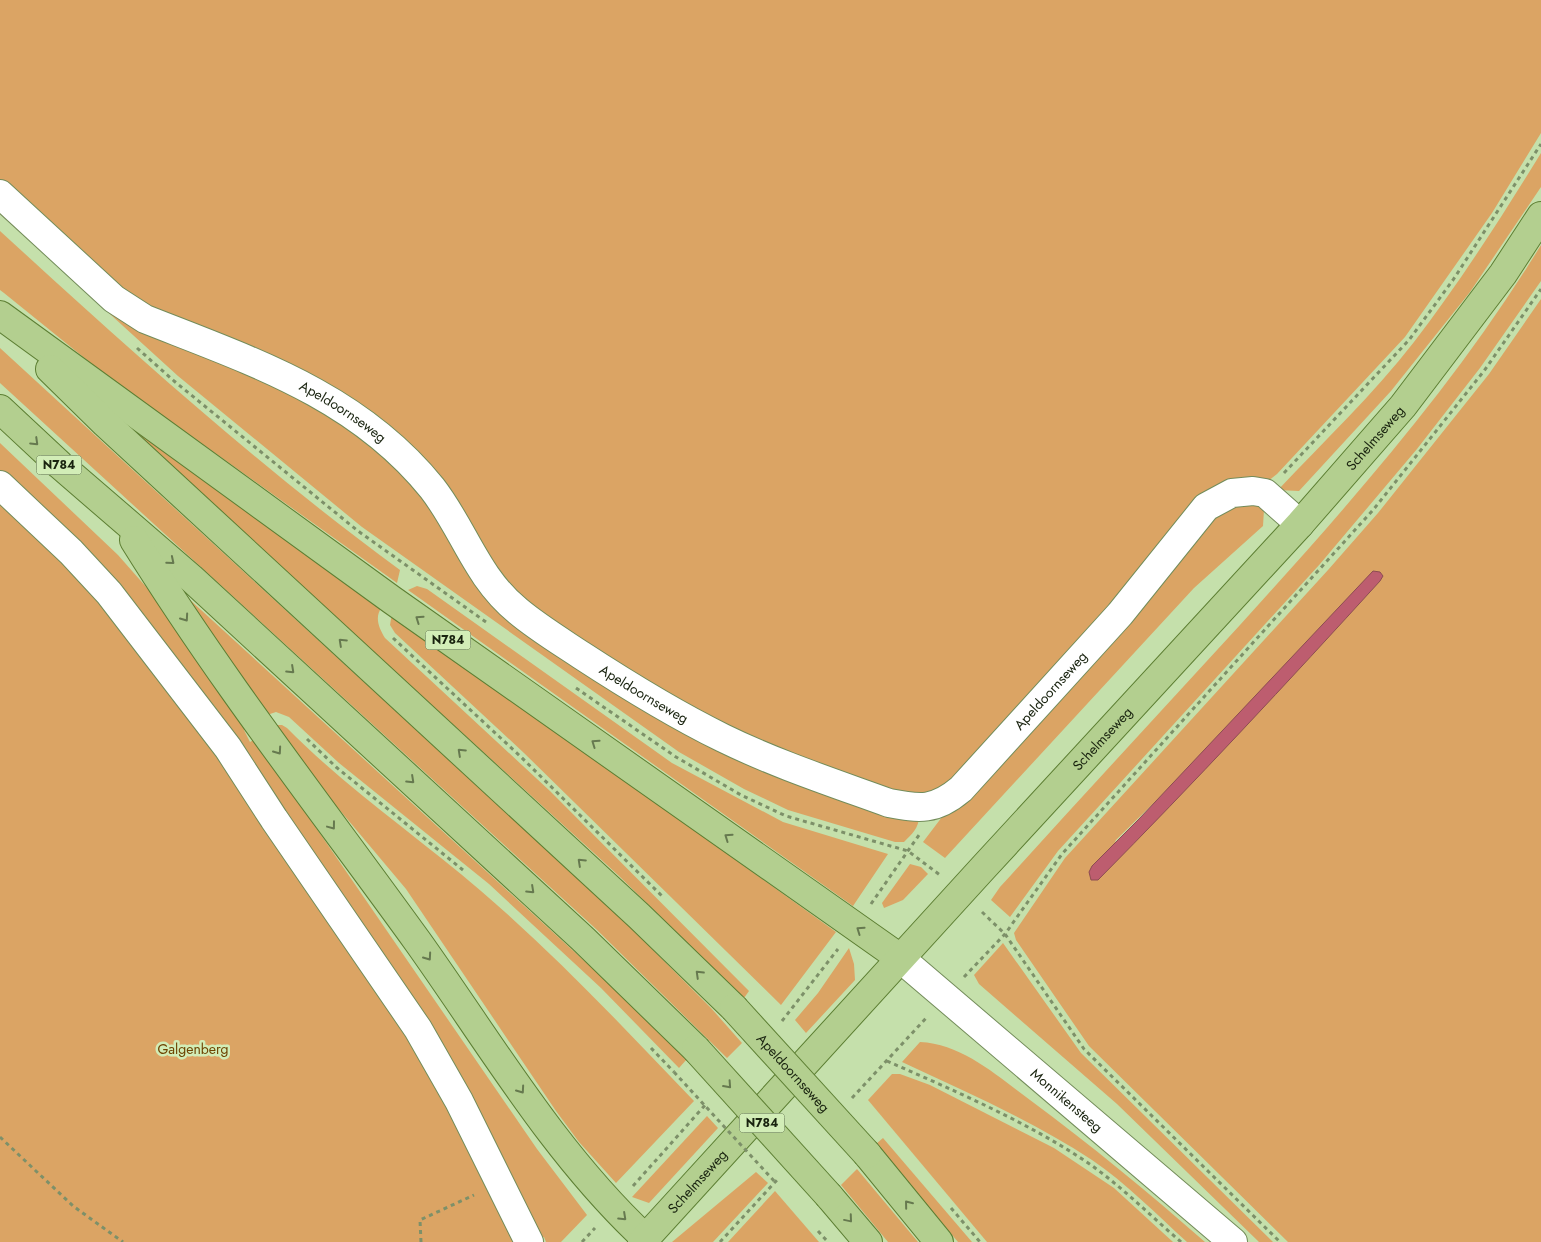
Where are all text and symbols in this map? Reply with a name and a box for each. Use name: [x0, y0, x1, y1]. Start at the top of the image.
street label: Apeldoornseweg: [296, 376, 391, 447]
street label: Schelmseweg: [1341, 401, 1409, 475]
one-way arrow: [30, 436, 39, 445]
road number: N784: [36, 456, 82, 474]
one-way arrow: [165, 556, 174, 564]
one-way arrow: [179, 612, 188, 622]
one-way arrow: [415, 616, 425, 625]
road number: N784: [426, 630, 470, 650]
one-way arrow: [338, 639, 347, 648]
street label: Apeldoornseweg: [1009, 647, 1092, 734]
street label: Apeldoornseweg: [596, 660, 692, 728]
one-way arrow: [286, 665, 295, 674]
street label: Schelmseweg: [1068, 702, 1137, 775]
one-way arrow: [591, 740, 601, 749]
one-way arrow: [272, 745, 281, 755]
one-way arrow: [458, 749, 467, 758]
one-way arrow: [405, 774, 414, 783]
one-way arrow: [326, 820, 335, 830]
one-way arrow: [724, 834, 733, 843]
one-way arrow: [577, 859, 586, 868]
one-way arrow: [525, 884, 534, 893]
one-way arrow: [857, 927, 866, 936]
one-way arrow: [422, 951, 431, 961]
one-way arrow: [696, 971, 705, 980]
street label: Apeldoornseweg: [752, 1029, 834, 1117]
park label: Galgenberg: [157, 1039, 229, 1059]
street label: Monnikensteeg: [1026, 1064, 1107, 1137]
one-way arrow: [722, 1080, 731, 1089]
one-way arrow: [515, 1084, 524, 1094]
road number: N784: [740, 1114, 784, 1132]
street label: Schelmseweg: [663, 1145, 732, 1218]
one-way arrow: [906, 1201, 914, 1210]
one-way arrow: [617, 1211, 626, 1220]
one-way arrow: [843, 1213, 851, 1222]

